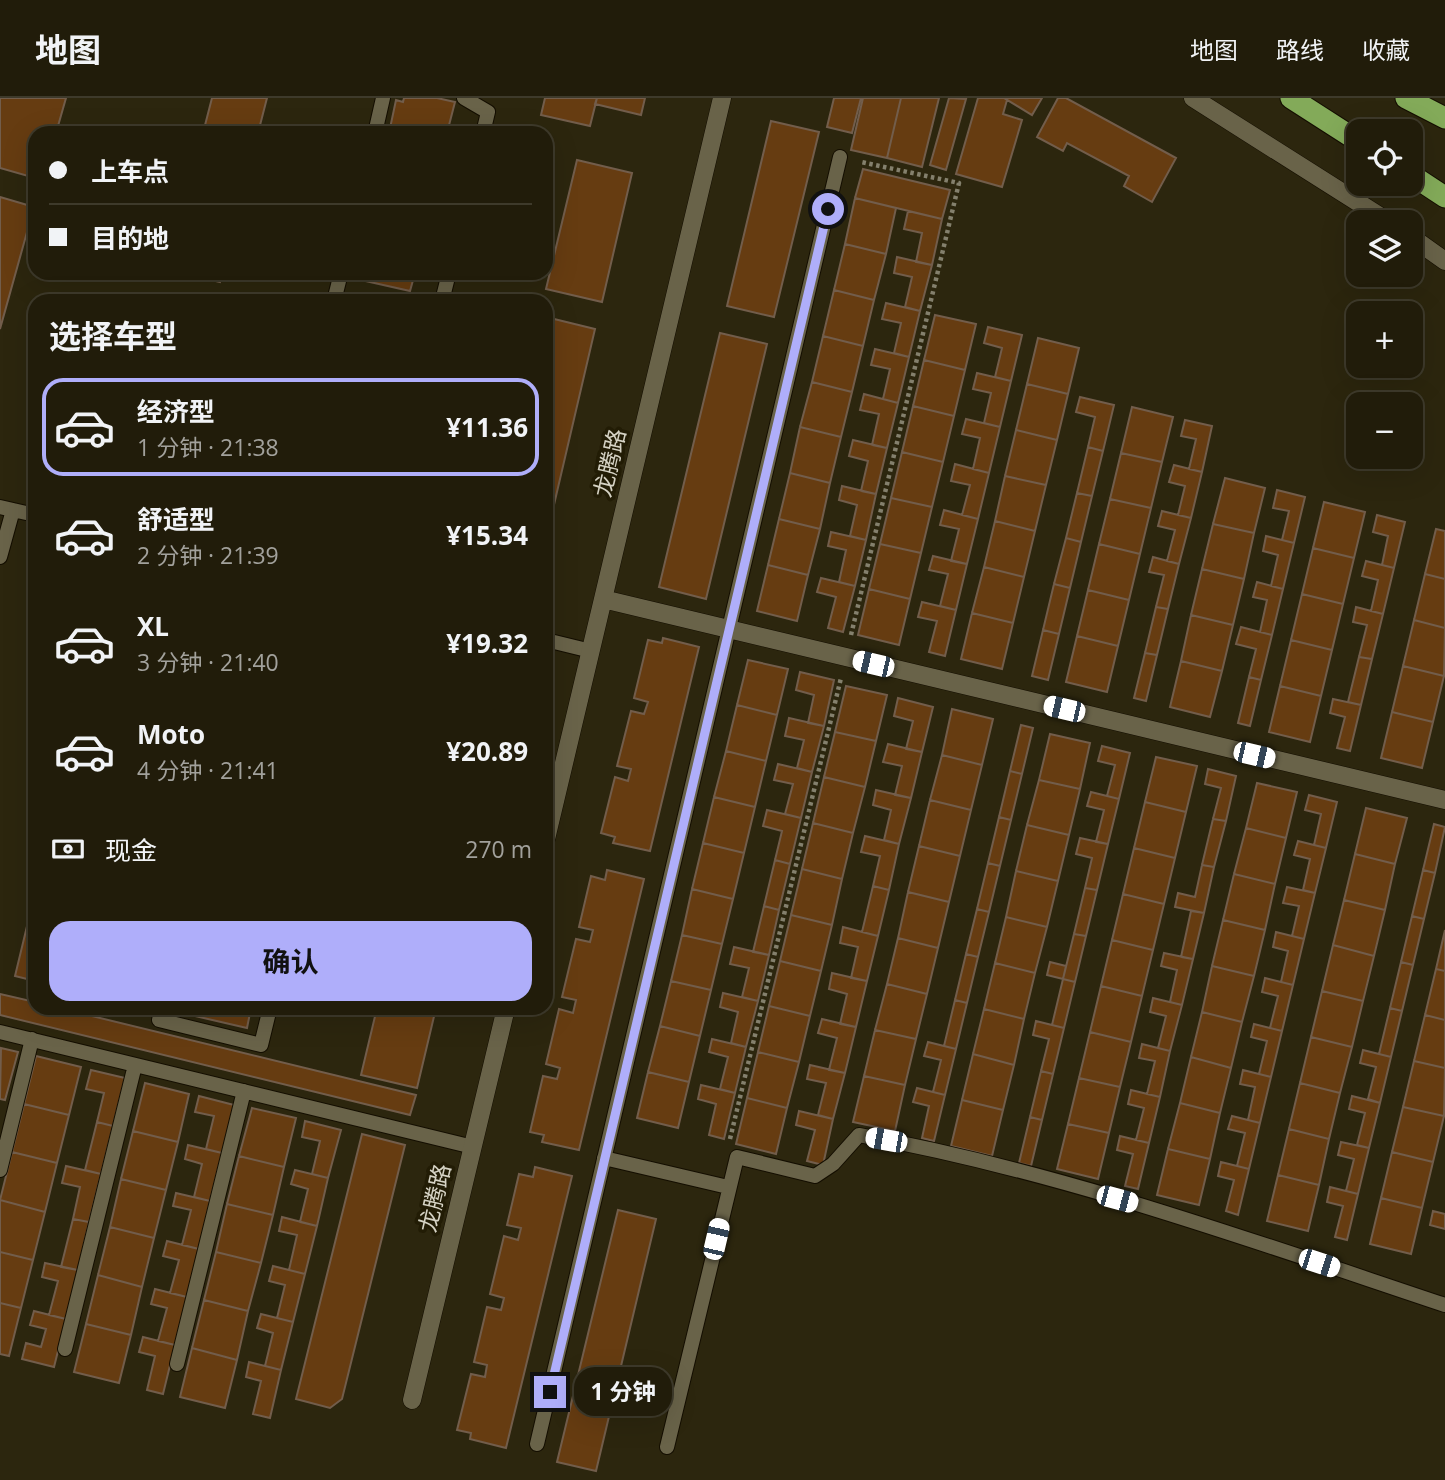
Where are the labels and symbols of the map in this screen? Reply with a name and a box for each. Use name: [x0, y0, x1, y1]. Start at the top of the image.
route start: [812, 193, 844, 225]
street label: 龙腾路: [586, 426, 632, 500]
car: [851, 649, 896, 679]
car: [1042, 694, 1087, 724]
car: [1232, 740, 1277, 770]
car: [864, 1126, 909, 1154]
street label: 龙腾路: [411, 1161, 457, 1235]
car: [1094, 1183, 1141, 1215]
car: [702, 1216, 731, 1262]
car: [1296, 1247, 1343, 1279]
callout: 1 分钟: [574, 1368, 672, 1416]
route end: [534, 1376, 566, 1408]

